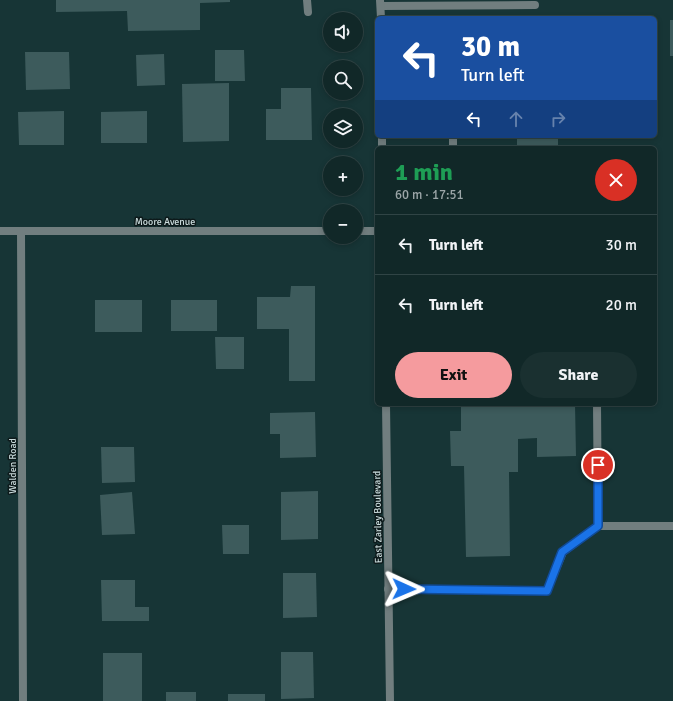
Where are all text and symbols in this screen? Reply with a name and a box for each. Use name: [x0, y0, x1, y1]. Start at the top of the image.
map controls: [323, 12, 363, 244]
button: sound: [323, 12, 363, 52]
text: 30 m: [461, 30, 520, 64]
icon: left: [395, 32, 447, 84]
button: search: [323, 60, 363, 100]
text: Turn left: [461, 64, 524, 86]
button: layers: [323, 108, 363, 148]
icon: left: [463, 108, 485, 130]
icon: ahead: [505, 108, 527, 130]
icon: right: [547, 108, 569, 130]
button: +: [323, 156, 363, 196]
text: 1 min: [395, 157, 453, 187]
button: close: [595, 159, 637, 201]
text: 60 m · 17:51: [395, 187, 464, 203]
button: −: [323, 204, 363, 244]
street label: Moore Avenue: [135, 216, 195, 228]
icon: left: [395, 234, 417, 256]
text: Turn left: [429, 236, 483, 254]
text: 30 m: [606, 236, 637, 254]
icon: left: [395, 294, 417, 316]
text: Turn left: [429, 296, 483, 314]
text: 20 m: [606, 296, 637, 314]
button: Exit: [395, 352, 512, 398]
button: Share: [520, 352, 637, 398]
street label: Walden Road: [7, 438, 19, 494]
pin: [581, 448, 615, 482]
icon: arrive: [587, 454, 609, 476]
street label: East Zarley Boulevard: [371, 471, 385, 563]
position arrow: [383, 568, 425, 610]

